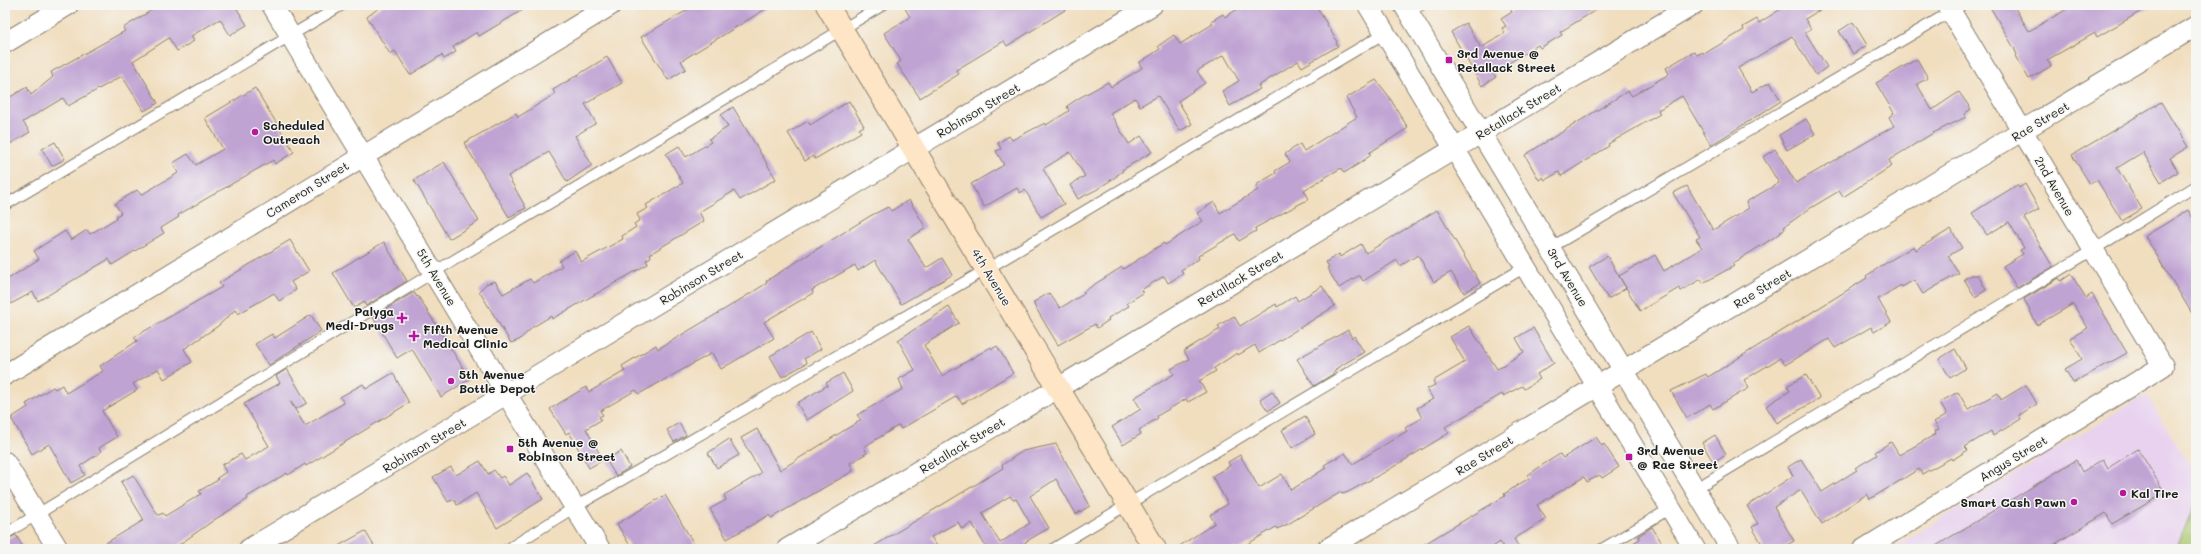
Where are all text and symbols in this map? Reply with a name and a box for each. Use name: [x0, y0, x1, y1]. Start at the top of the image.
place label: 3rd Avenue @ Retallack Street: [1457, 45, 1556, 75]
marker: 3rd Avenue @ Retallack Street: [1444, 55, 1454, 65]
street label: Robinson Street: [933, 79, 1023, 141]
street label: Retallack Street: [1472, 79, 1564, 143]
street label: Rae Street: [2008, 97, 2072, 145]
place label: Scheduled Outreach: [263, 117, 325, 147]
marker: Scheduled Outreach: [250, 127, 260, 137]
street label: 2nd Avenue: [2031, 153, 2079, 219]
street label: Cameron Street: [263, 157, 351, 221]
street label: 5th Avenue: [414, 245, 460, 309]
street label: 4th Avenue: [969, 245, 1015, 309]
street label: 3rd Avenue: [1544, 245, 1592, 309]
street label: Robinson Street: [656, 246, 746, 308]
street label: Retallack Street: [1194, 246, 1286, 310]
street label: Rae Street: [1730, 264, 1794, 312]
place label: Palyga Medi-Drugs: [325, 303, 394, 333]
marker: Palyga Medi-Drugs: [397, 313, 407, 323]
place label: Fifth Avenue Medical Clinic: [423, 321, 508, 351]
marker: Fifth Avenue Medical Clinic: [408, 330, 420, 342]
place label: 5th Avenue Bottle Depot: [459, 366, 536, 396]
marker: 5th Avenue Bottle Depot: [446, 376, 456, 386]
street label: Retallack Street: [916, 413, 1008, 477]
street label: Robinson Street: [379, 414, 469, 476]
street label: Rae Street: [1452, 431, 1516, 479]
street label: Angus Street: [1976, 431, 2050, 485]
place label: 5th Avenue @ Robinson Street: [518, 434, 615, 464]
place label: 3rd Avenue @ Rae Street: [1637, 442, 1718, 472]
marker: 5th Avenue @ Robinson Street: [505, 444, 515, 454]
marker: 3rd Avenue @ Rae Street: [1624, 452, 1634, 462]
place label: Kal Tire: [2131, 485, 2178, 501]
marker: Kal Tire: [2118, 488, 2128, 498]
place label: Smart Cash Pawn: [1960, 494, 2066, 510]
marker: Smart Cash Pawn: [2069, 497, 2079, 507]

